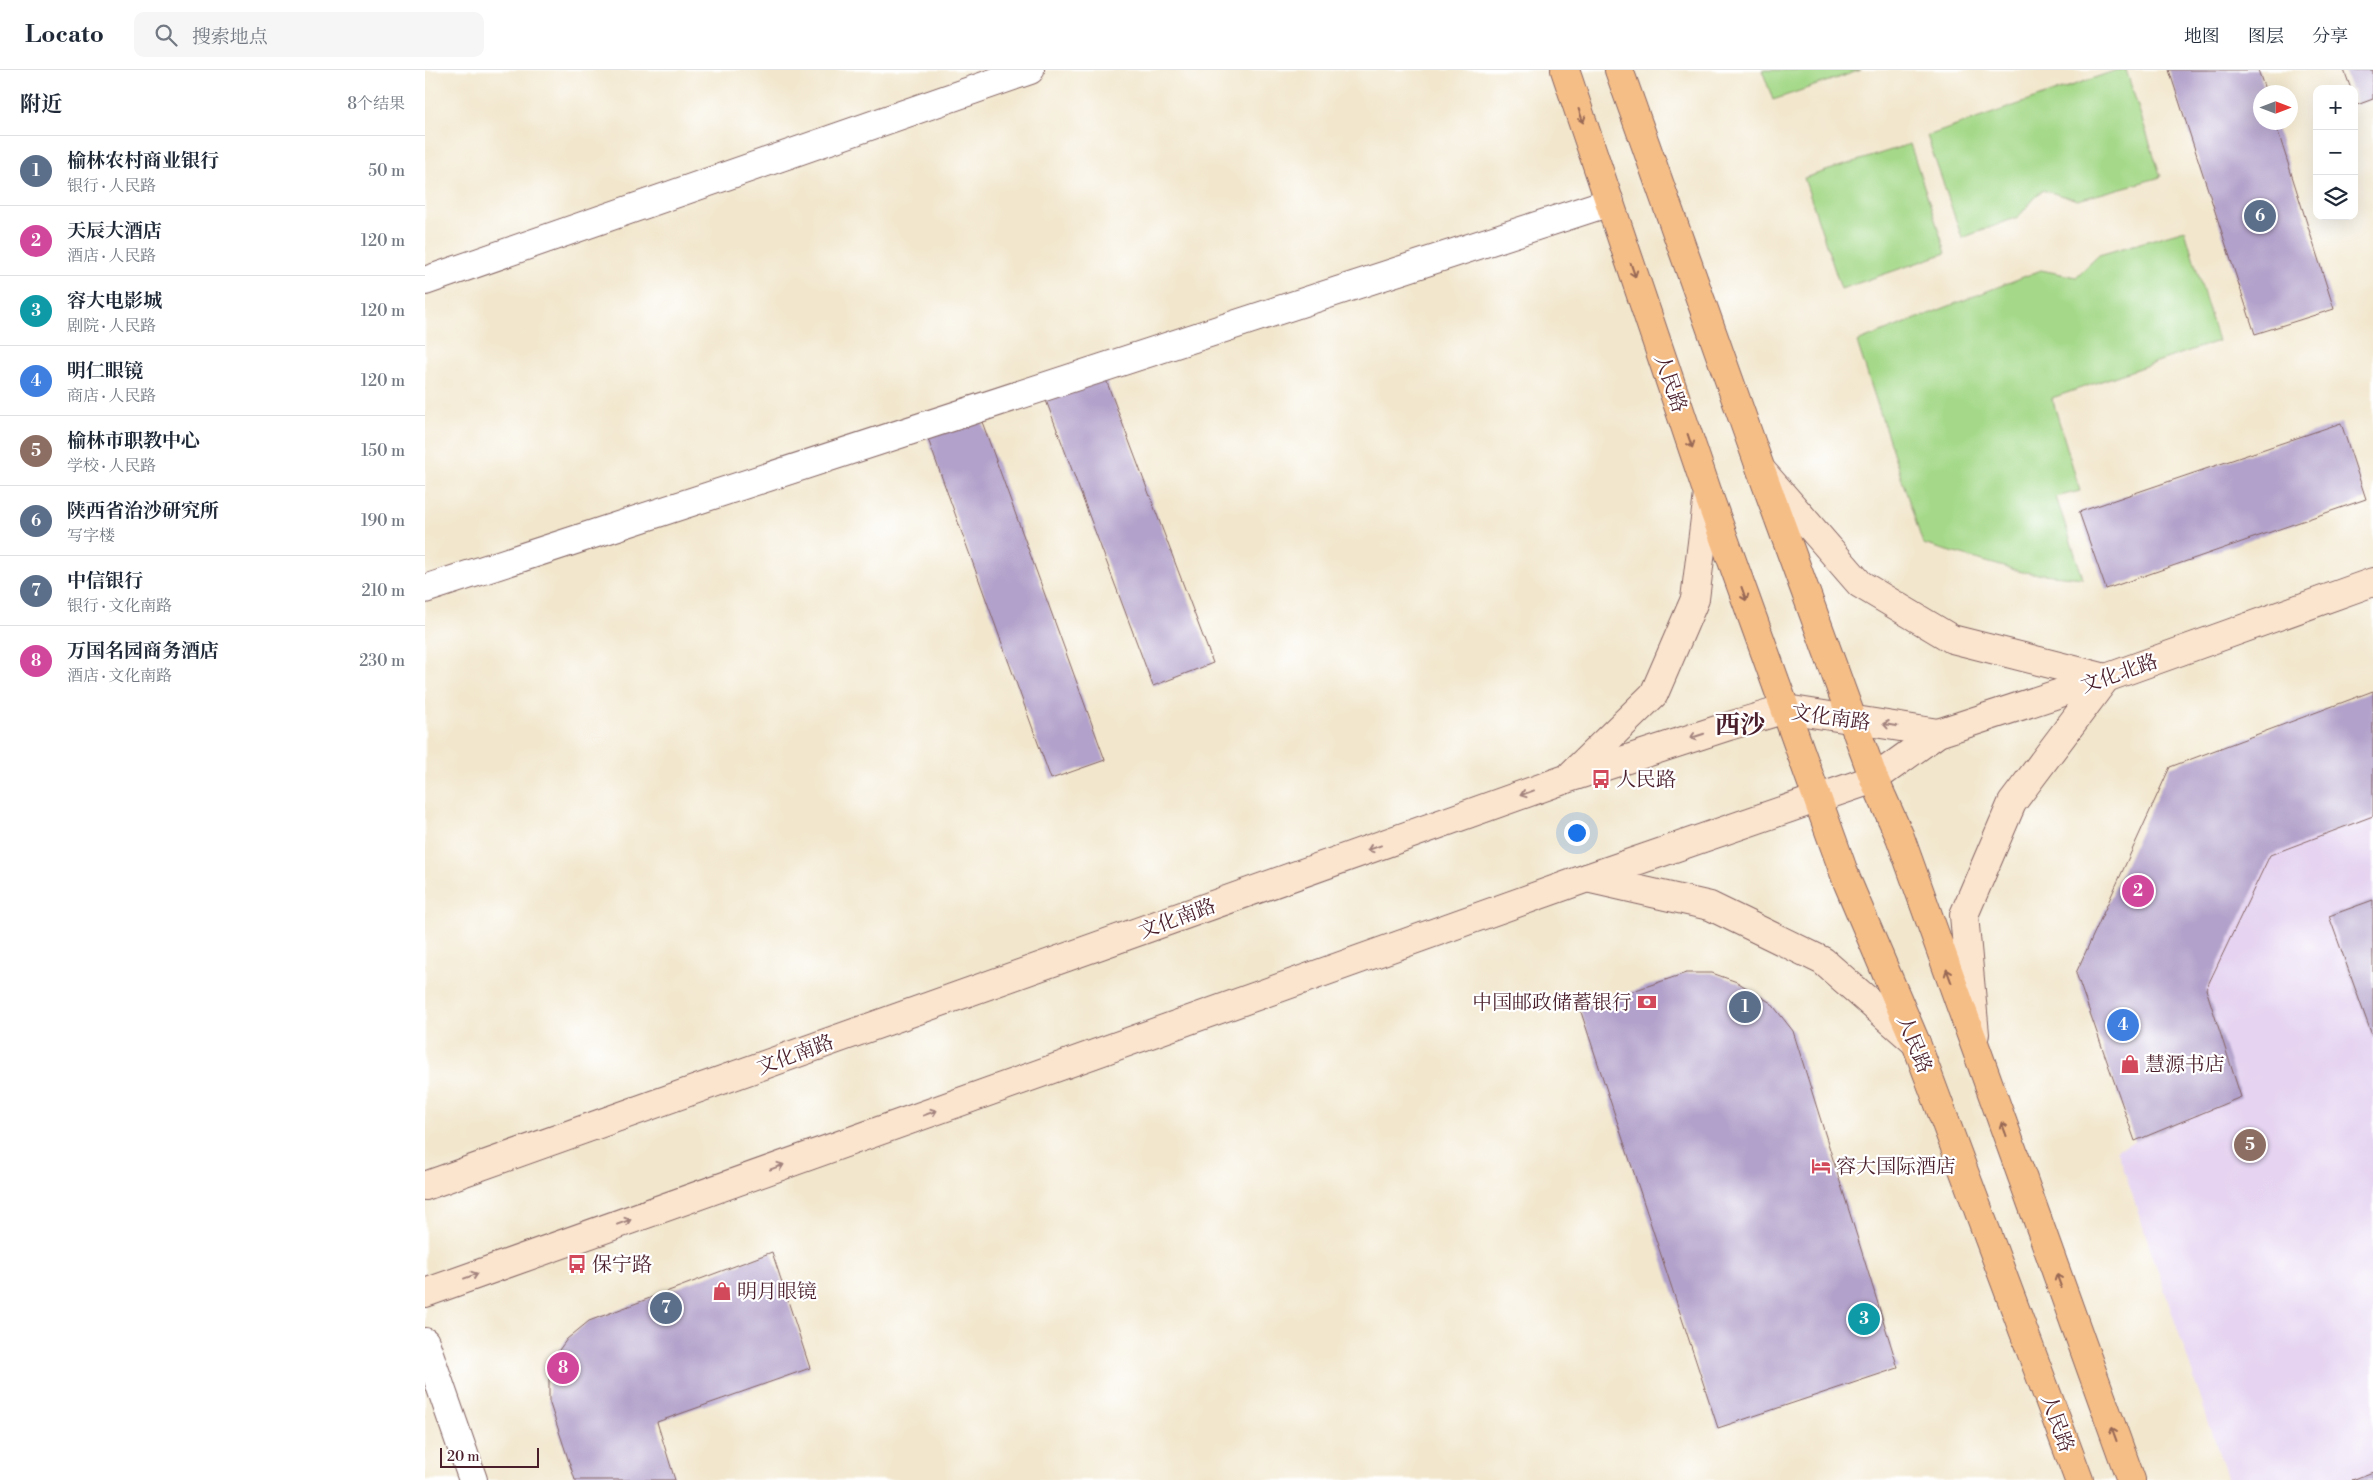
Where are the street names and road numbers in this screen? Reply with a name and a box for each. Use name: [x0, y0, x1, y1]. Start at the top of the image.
street label: 人民路: [1648, 351, 1691, 416]
street label: 文化北路: [2078, 650, 2161, 699]
street label: 文化南路: [1789, 701, 1872, 736]
street label: 文化南路: [1136, 894, 1219, 945]
street label: 人民路: [1891, 1012, 1936, 1077]
street label: 文化南路: [754, 1030, 837, 1081]
street label: 人民路: [2035, 1391, 2079, 1456]

